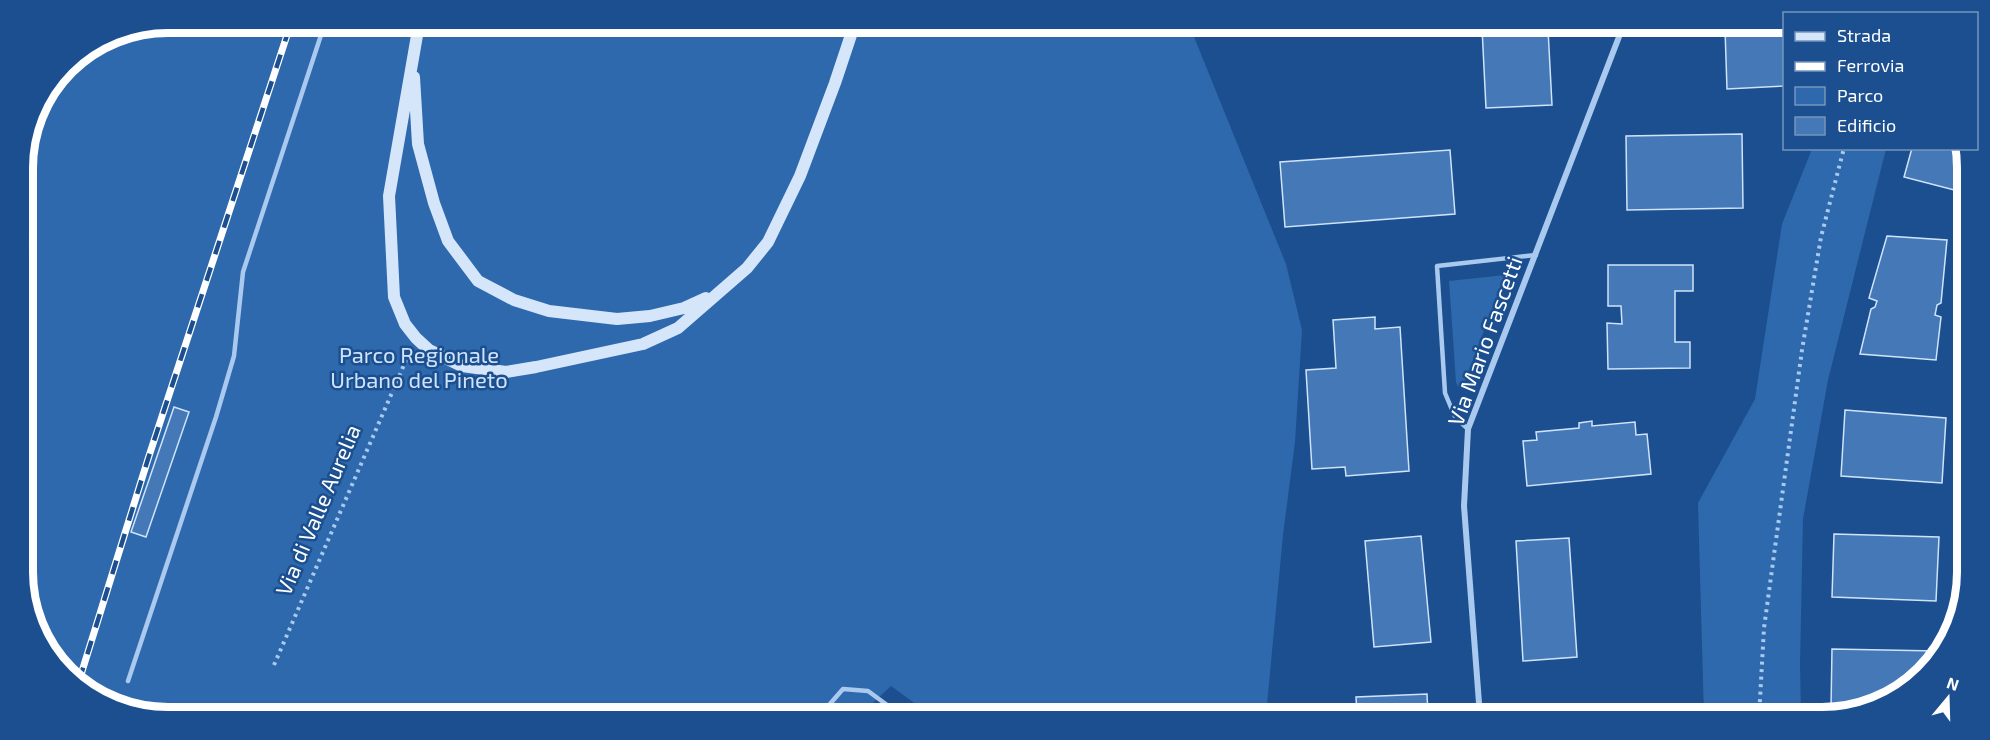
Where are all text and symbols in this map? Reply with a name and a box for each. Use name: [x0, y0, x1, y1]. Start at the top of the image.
legend: [1783, 12, 1978, 150]
text: Strada: [1837, 24, 1891, 46]
text: Ferrovia: [1837, 54, 1904, 76]
text: Parco: [1837, 84, 1883, 106]
text: Edificio: [1837, 114, 1896, 136]
street label: Via Mario Fascetti: [1441, 253, 1527, 429]
park label: Parco Regionale Urbano del Pineto: [330, 341, 508, 392]
street label: Via di Valle Aurelia: [269, 420, 365, 599]
north arrow: [1918, 668, 1978, 728]
text: N: [1944, 672, 1962, 694]

